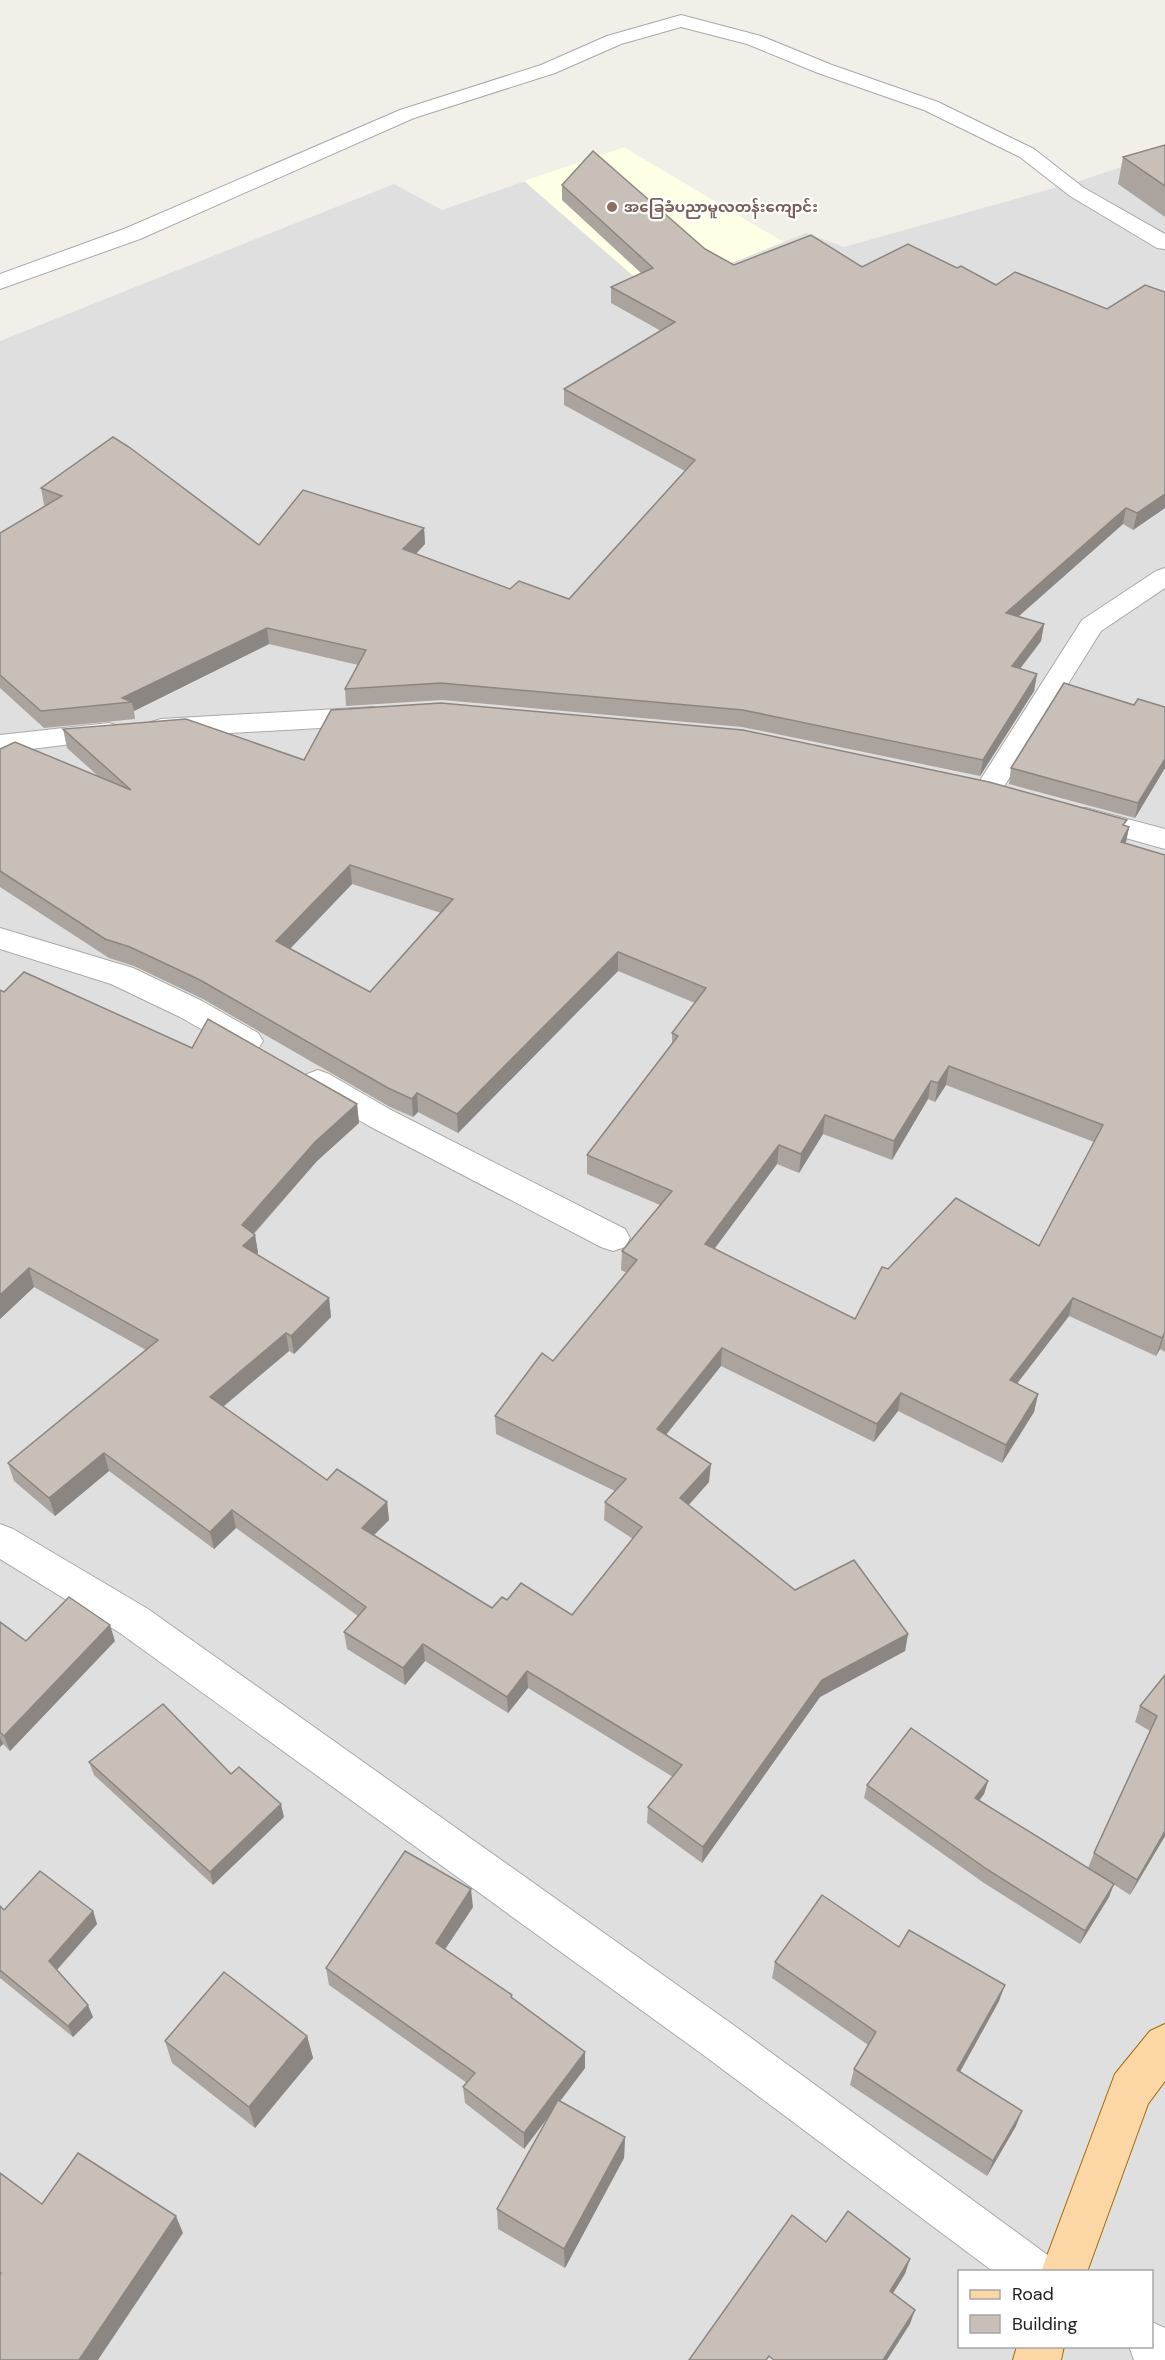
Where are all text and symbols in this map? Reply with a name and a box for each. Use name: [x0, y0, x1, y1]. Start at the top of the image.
place label: အခြေခံပညာမူလတန်းကျောင်း: [624, 197, 818, 219]
marker: အခြေခံပညာမူလတန်းကျောင်း: [605, 200, 619, 214]
legend: [958, 2270, 1153, 2348]
text: Road: [1012, 2282, 1054, 2306]
text: Building: [1012, 2312, 1077, 2336]

